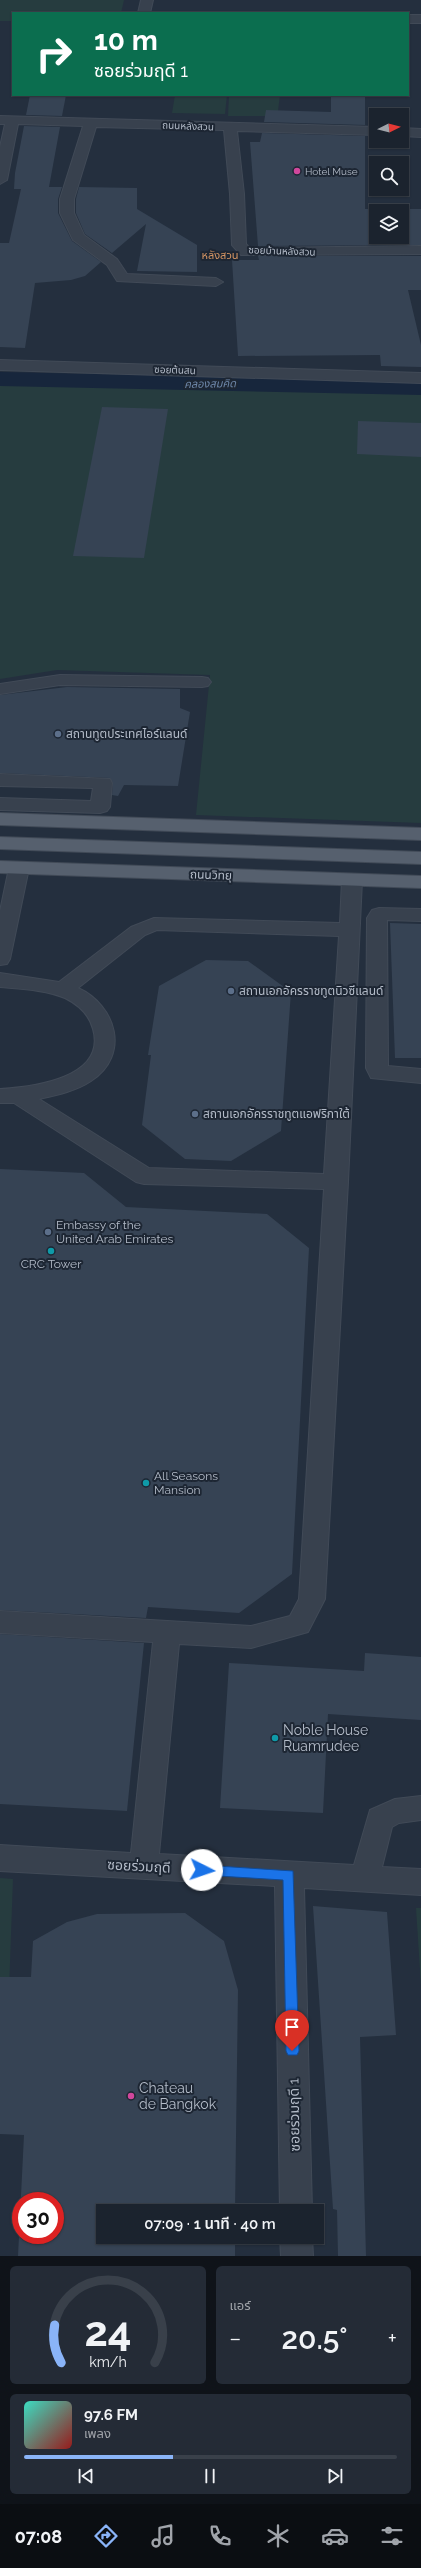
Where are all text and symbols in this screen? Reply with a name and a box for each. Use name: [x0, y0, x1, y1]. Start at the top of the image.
text: 10 m: [94, 24, 158, 57]
icon: right: [28, 28, 80, 80]
text: ซอยร่วมฤดี 1: [94, 60, 188, 81]
north arrow: [369, 108, 409, 148]
map controls: [369, 108, 409, 244]
street label: ถนนหลังสวน: [162, 120, 214, 132]
button: search: [369, 156, 409, 196]
marker: Hotel Muse: [292, 166, 302, 176]
place label: Hotel Muse: [305, 166, 358, 177]
button: layers: [369, 204, 409, 244]
street label: ซอยบ้านหลังสวน: [248, 244, 316, 258]
district label: หลังสวน: [201, 249, 239, 262]
street label: ซอยต้นสน: [154, 364, 196, 376]
water label: คลองสมคิด: [184, 377, 237, 391]
place label: สถานทูตประเทศไอร์แลนด์: [66, 727, 187, 741]
marker: สถานทูตประเทศไอร์แลนด์: [53, 729, 63, 739]
street label: ถนนวิทยุ: [190, 867, 232, 883]
place label: สถานเอกอัครราชทูตนิวซีแลนด์: [239, 984, 383, 998]
marker: สถานเอกอัครราชทูตนิวซีแลนด์: [226, 986, 236, 996]
place label: สถานเอกอัครราชทูตแอฟริกาใต้: [203, 1107, 350, 1121]
marker: สถานเอกอัครราชทูตแอฟริกาใต้: [190, 1109, 200, 1119]
place label: Embassy of the United Arab Emirates: [56, 1218, 174, 1246]
marker: Embassy of the United Arab Emirates: [43, 1227, 53, 1237]
marker: CRC Tower: [46, 1246, 56, 1256]
place label: CRC Tower: [21, 1257, 82, 1271]
place label: All Seasons Mansion: [154, 1469, 218, 1497]
marker: All Seasons Mansion: [141, 1478, 151, 1488]
place label: Noble House Ruamrudee: [283, 1722, 368, 1754]
marker: Noble House Ruamrudee: [270, 1733, 280, 1743]
position arrow: [181, 1849, 223, 1891]
street label: ซอยร่วมฤดี: [107, 1856, 171, 1876]
pin: [275, 2010, 309, 2051]
icon: arrive: [281, 2016, 303, 2038]
street label: ซอยร่วมฤดี 1: [285, 2078, 303, 2152]
place label: Chateau de Bangkok: [139, 2080, 217, 2112]
marker: Chateau de Bangkok: [126, 2091, 136, 2101]
speed limit sign: 30: [12, 2192, 64, 2244]
text: 07:09 · 1 นาที · 40 m: [144, 2215, 276, 2233]
text: แอร์: [230, 2298, 251, 2313]
text: 24: [84, 2307, 131, 2356]
text: 20.5°: [282, 2321, 348, 2356]
text: −: [230, 2325, 241, 2351]
text: +: [388, 2325, 397, 2351]
text: km/h: [89, 2354, 127, 2370]
text: 97.6 FM: [84, 2406, 138, 2424]
text: เพลง: [84, 2426, 111, 2441]
icon: previous: [75, 2465, 97, 2487]
icon: pause: [199, 2465, 221, 2487]
icon: next: [324, 2465, 346, 2487]
icon: directions: [92, 2522, 120, 2550]
icon: music: [149, 2522, 177, 2550]
icon: phone: [206, 2522, 234, 2550]
icon: climate: [264, 2522, 292, 2550]
icon: car: [321, 2522, 349, 2550]
icon: filters: [378, 2522, 406, 2550]
text: 07:08: [15, 2526, 62, 2547]

